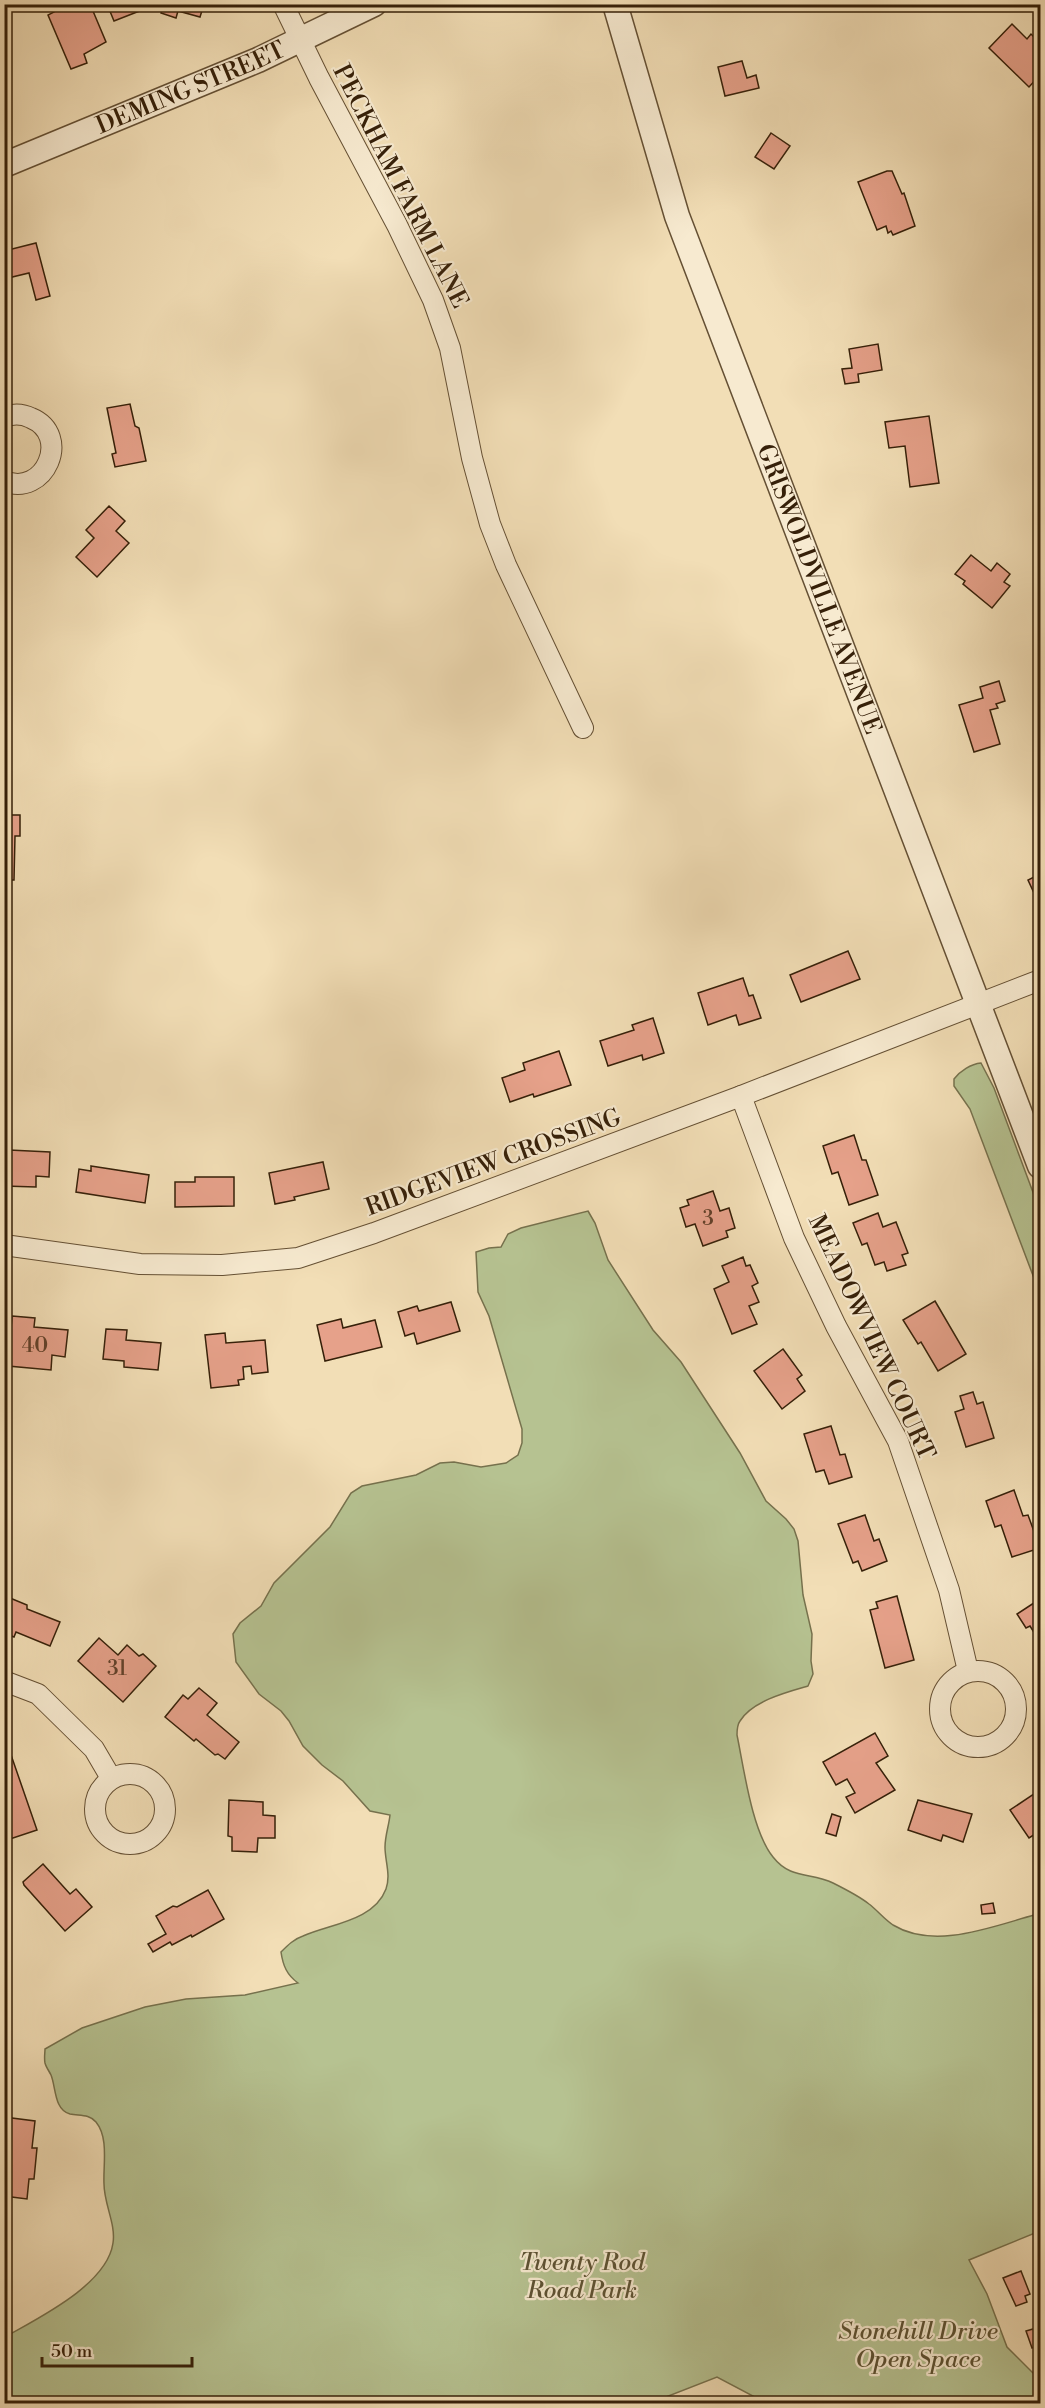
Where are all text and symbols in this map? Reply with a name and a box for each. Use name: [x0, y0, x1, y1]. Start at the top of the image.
street label: DEMING STREET: [92, 35, 291, 141]
street label: PECKHAM FARM LANE: [326, 60, 475, 313]
street label: GRISWOLDVILLE AVENUE: [750, 440, 888, 738]
street label: RIDGEVIEW CROSSING: [361, 1103, 626, 1223]
house number: 3: [702, 1206, 714, 1232]
street label: MEADOWVIEW COURT: [801, 1210, 941, 1465]
house number: 40: [22, 1333, 48, 1359]
house number: 31: [107, 1656, 127, 1682]
park label: Twenty Rod Road Park: [519, 2248, 646, 2306]
park label: Stonehill Drive Open Space: [838, 2317, 998, 2375]
scale bar: [42, 2330, 192, 2368]
text: 50 m: [51, 2340, 93, 2363]

